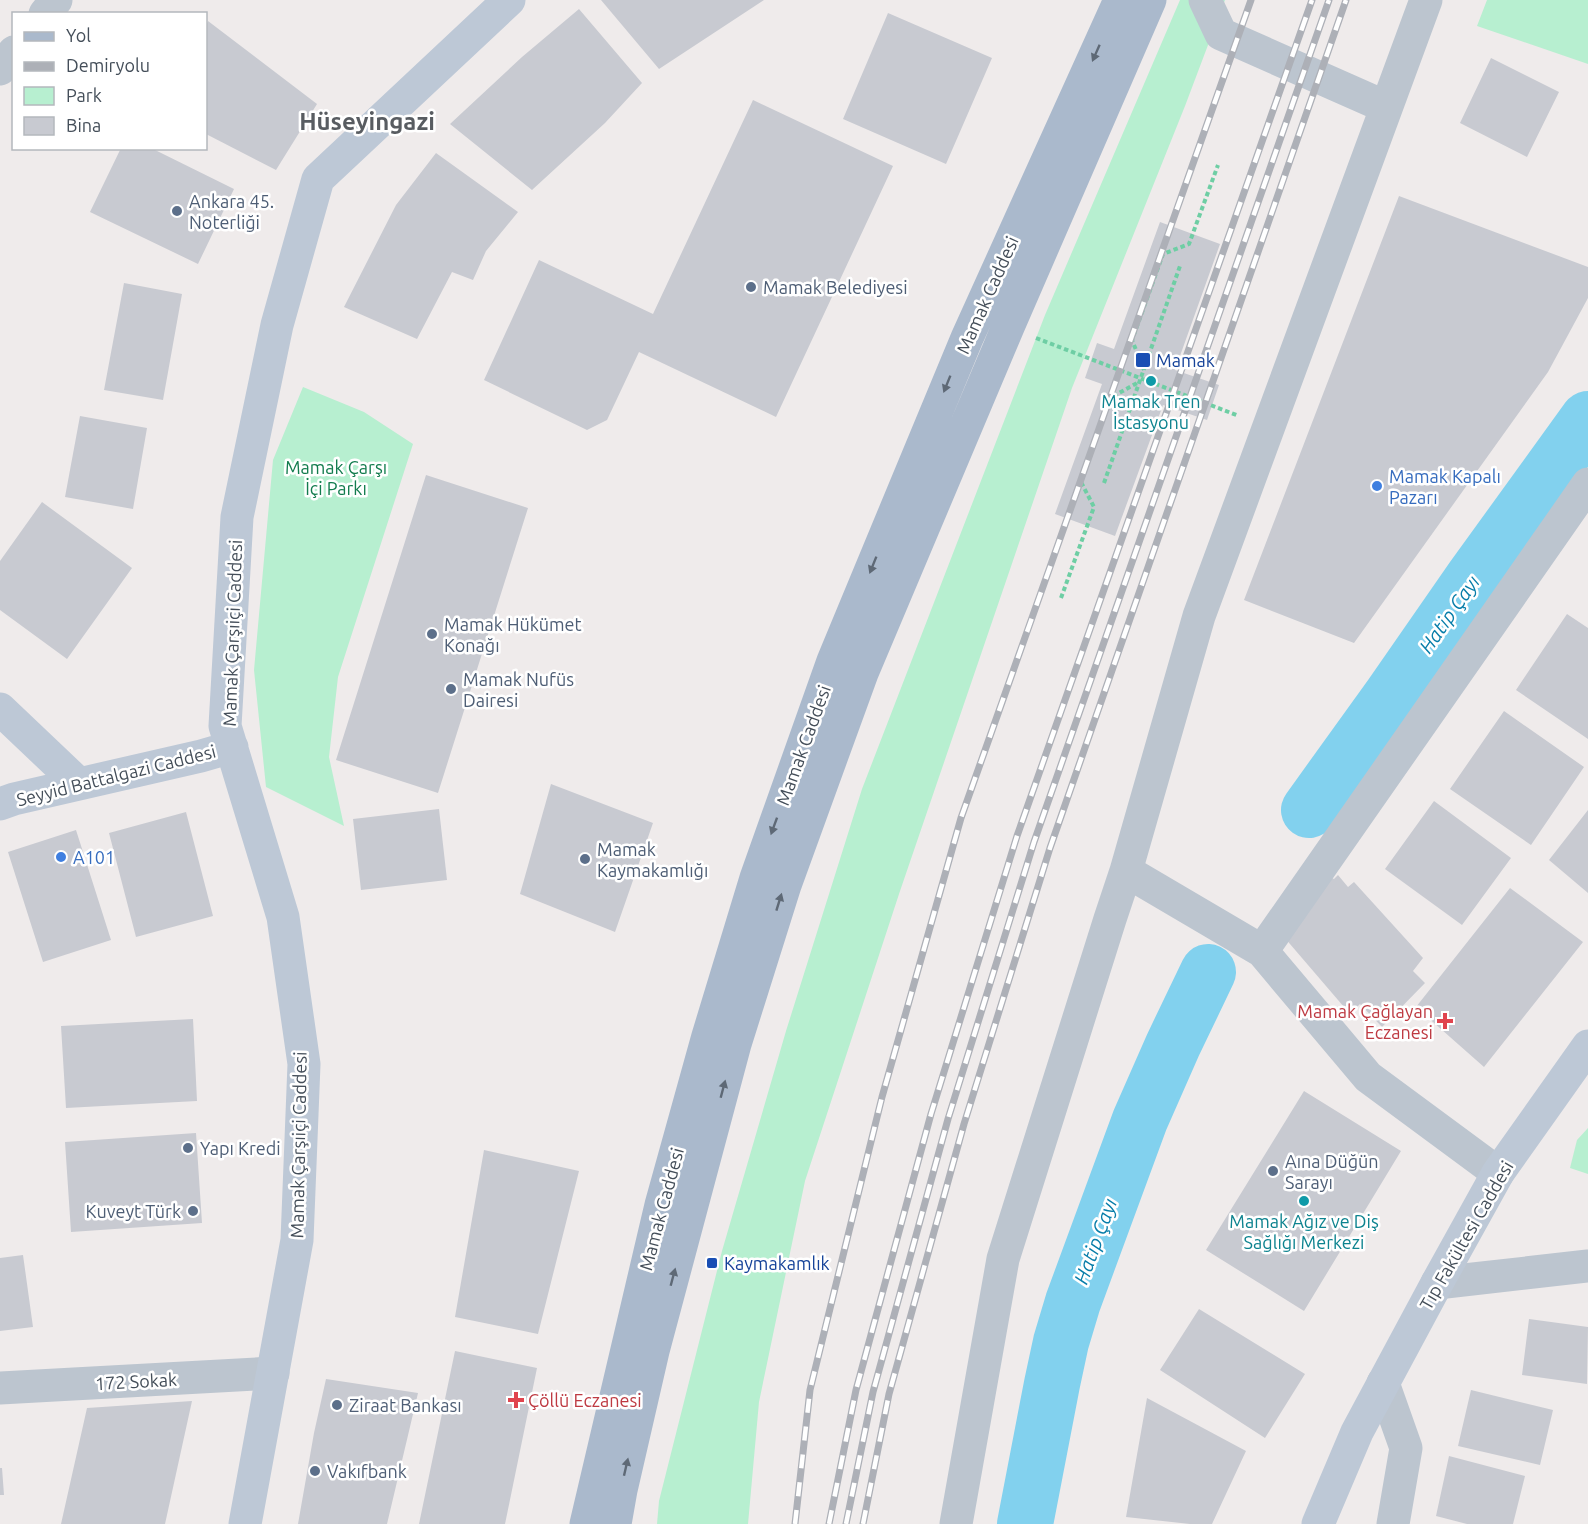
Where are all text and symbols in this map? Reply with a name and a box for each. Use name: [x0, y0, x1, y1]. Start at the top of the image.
legend: [12, 12, 207, 150]
text: Yol: [66, 25, 91, 45]
one-way arrow: [1091, 45, 1101, 63]
text: Demiryolu: [66, 55, 150, 75]
text: Park: [66, 85, 102, 105]
district label: Hüseyingazi: [299, 108, 435, 135]
text: Bina: [66, 115, 101, 135]
place label: Ankara 45. Noterliği: [189, 191, 274, 232]
marker: Ankara 45. Noterliği: [170, 204, 184, 218]
street label: Mamak Caddesi: [952, 233, 1022, 357]
place label: Mamak Belediyesi: [763, 277, 908, 297]
marker: Mamak Belediyesi: [744, 280, 758, 294]
place label: Mamak: [1156, 350, 1215, 370]
marker: Mamak: [1134, 351, 1152, 369]
marker: Mamak Tren İstasyonu: [1144, 374, 1158, 388]
one-way arrow: [942, 376, 952, 394]
place label: Mamak Tren İstasyonu: [1101, 391, 1201, 432]
park label: Mamak Çarşı İçi Parkı: [285, 457, 387, 498]
place label: Mamak Kapalı Pazarı: [1389, 466, 1501, 507]
marker: Mamak Kapalı Pazarı: [1370, 479, 1384, 493]
street label: Mamak Çarşıiçi Caddesi: [219, 539, 245, 727]
one-way arrow: [868, 556, 878, 574]
water label: Hatip Çayı: [1414, 571, 1484, 657]
place label: Mamak Hükümet Konağı: [444, 614, 582, 655]
marker: Mamak Hükümet Konağı: [425, 627, 439, 641]
place label: Mamak Nufüs Dairesi: [463, 669, 574, 710]
marker: Mamak Nufüs Dairesi: [444, 682, 458, 696]
street label: Mamak Caddesi: [772, 682, 834, 808]
street label: Seyyid Battalgazi Caddesi: [14, 741, 218, 809]
one-way arrow: [769, 817, 779, 835]
place label: Mamak Kaymakamlığı: [597, 839, 708, 880]
place label: A101: [73, 847, 115, 867]
marker: A101: [54, 850, 68, 864]
marker: Mamak Kaymakamlığı: [578, 852, 592, 866]
one-way arrow: [775, 893, 784, 911]
place label: Mamak Çağlayan Eczanesi: [1297, 1001, 1433, 1042]
marker: Mamak Çağlayan Eczanesi: [1438, 1014, 1452, 1028]
street label: Mamak Çarşıiçi Caddesi: [286, 1051, 310, 1239]
one-way arrow: [719, 1080, 729, 1098]
place label: Yapı Kredi: [200, 1138, 281, 1158]
marker: Yapı Kredi: [181, 1141, 195, 1155]
street label: Mamak Caddesi: [635, 1145, 687, 1273]
place label: Aına Düğün Sarayı: [1285, 1151, 1379, 1192]
street label: Tıp Fakültesi Caddesi: [1415, 1157, 1517, 1313]
marker: Aına Düğün Sarayı: [1266, 1164, 1280, 1178]
marker: Mamak Ağız ve Diş Sağlığı Merkezi: [1297, 1194, 1311, 1208]
water label: Hatip Çayı: [1069, 1195, 1121, 1287]
place label: Kuveyt Türk: [86, 1201, 181, 1221]
marker: Kuveyt Türk: [186, 1204, 200, 1218]
place label: Mamak Ağız ve Diş Sağlığı Merkezi: [1229, 1211, 1379, 1252]
place label: Kaymakamlık: [724, 1253, 830, 1273]
marker: Kaymakamlık: [705, 1256, 719, 1270]
one-way arrow: [669, 1268, 678, 1286]
street label: 172 Sokak: [95, 1369, 177, 1393]
place label: Çöllü Eczanesi: [528, 1390, 642, 1410]
marker: Çöllü Eczanesi: [509, 1393, 523, 1407]
place label: Ziraat Bankası: [349, 1395, 462, 1415]
marker: Ziraat Bankası: [330, 1398, 344, 1412]
one-way arrow: [622, 1457, 631, 1476]
place label: Vakıfbank: [327, 1461, 407, 1481]
marker: Vakıfbank: [308, 1464, 322, 1478]

